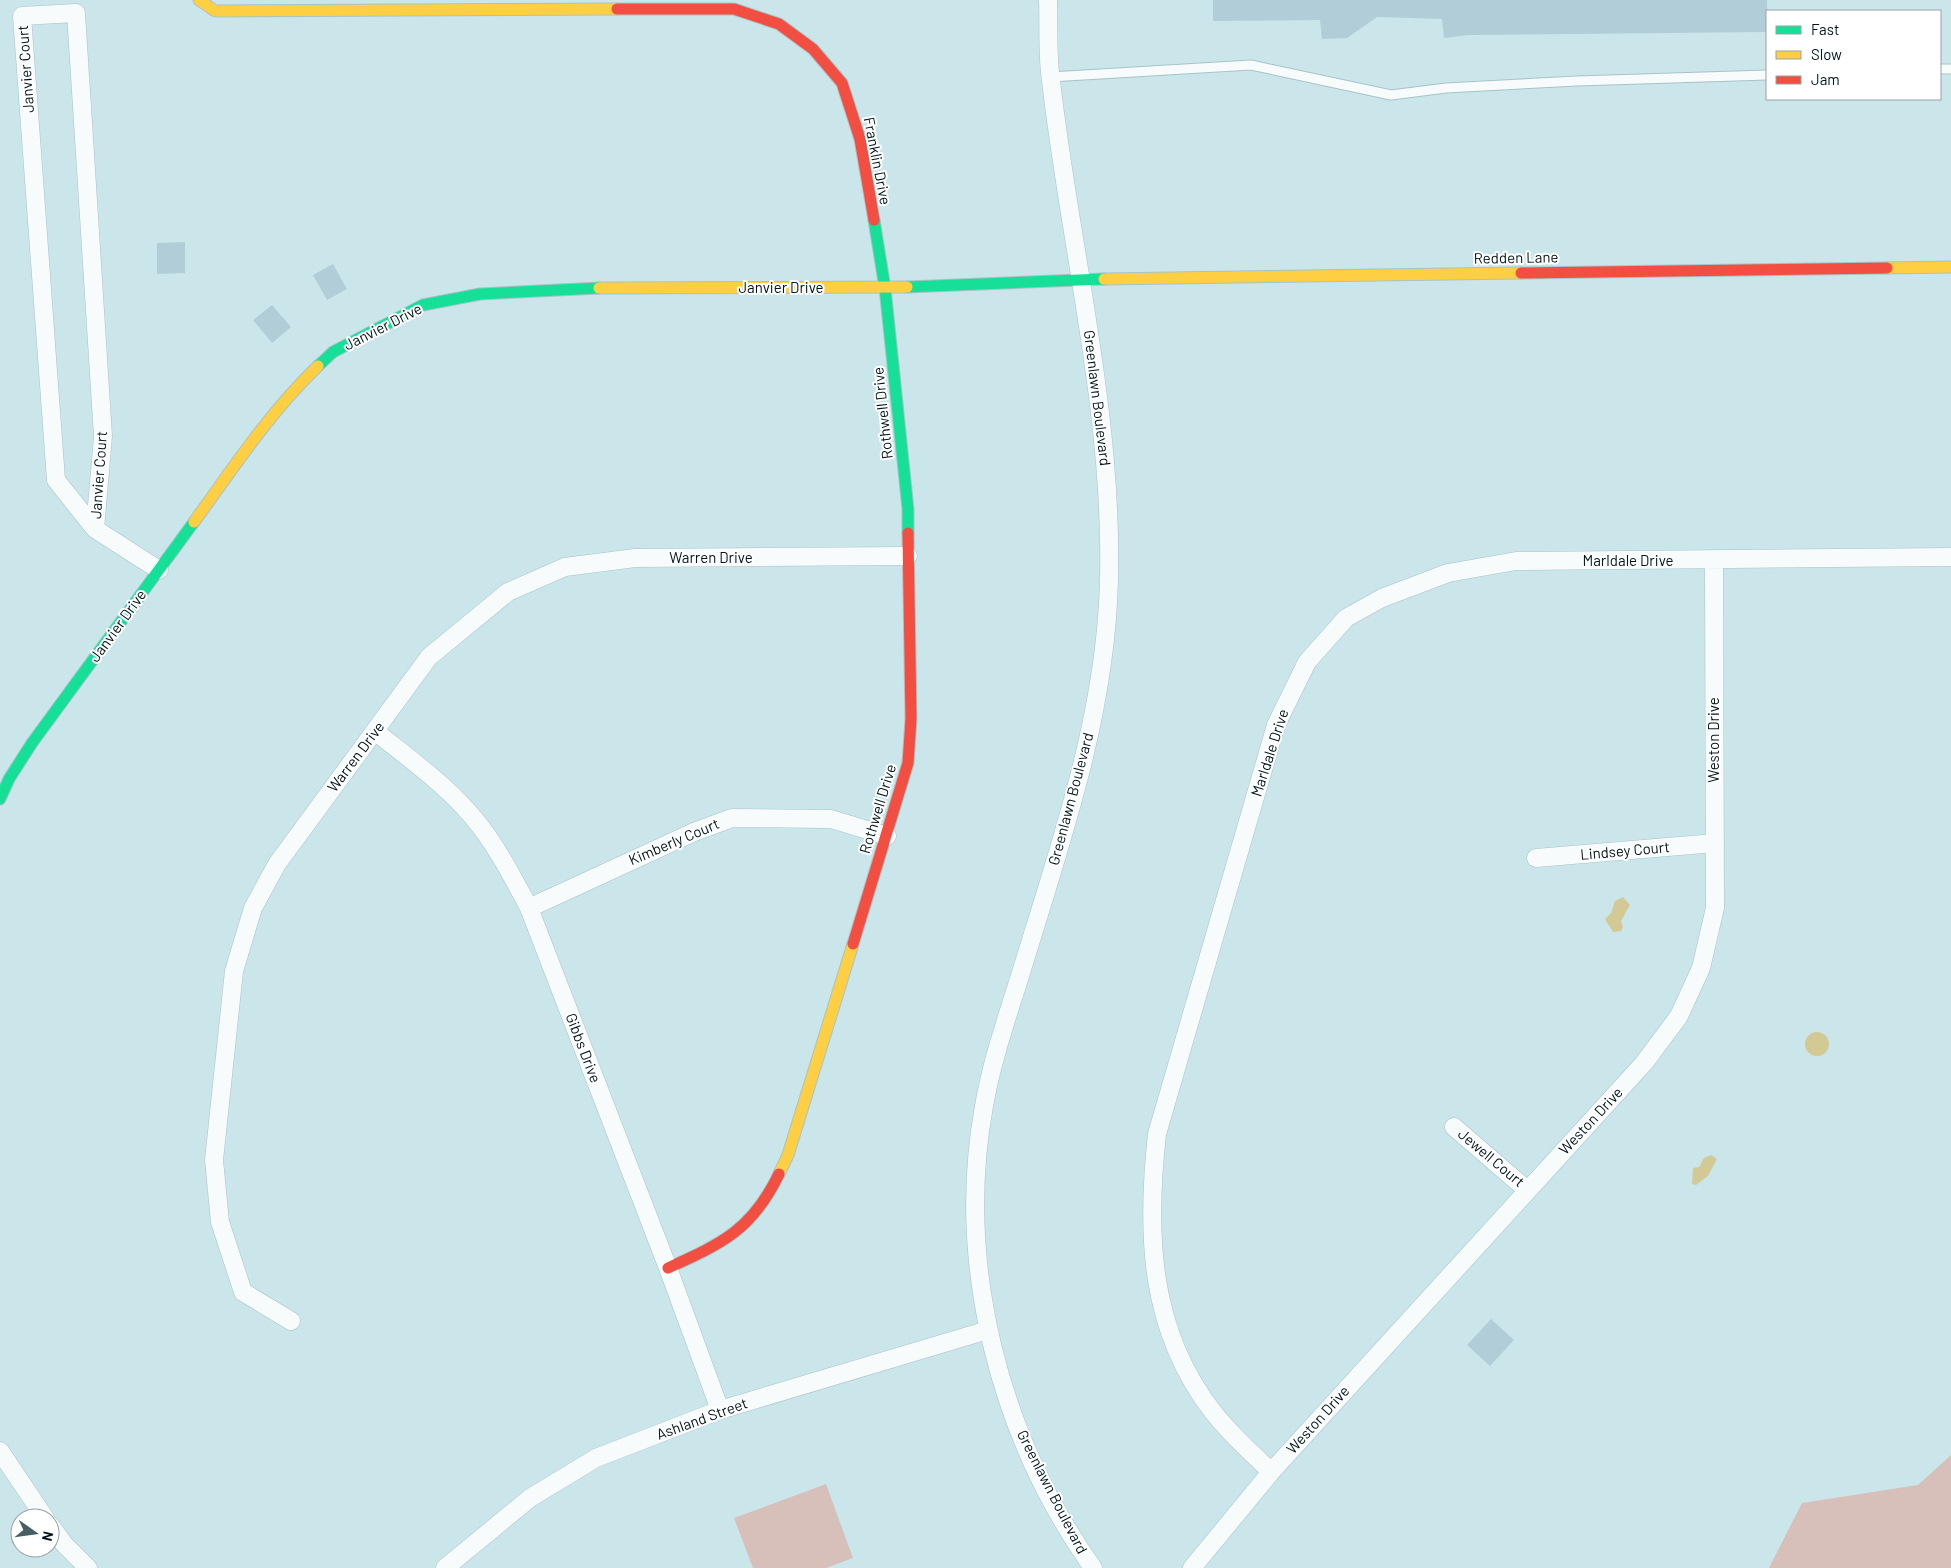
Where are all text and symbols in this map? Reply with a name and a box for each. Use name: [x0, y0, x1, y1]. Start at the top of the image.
legend: [1766, 10, 1941, 100]
text: Fast: [1811, 20, 1839, 38]
street label: Janvier Court: [13, 24, 37, 114]
text: Slow: [1811, 45, 1842, 63]
text: Jam: [1811, 70, 1840, 88]
street label: Franklin Drive: [861, 116, 895, 206]
street label: Redden Lane: [1473, 247, 1559, 267]
street label: Janvier Drive: [738, 278, 824, 296]
street label: Janvier Drive: [341, 299, 425, 353]
street label: Greenlawn Boulevard: [1081, 329, 1115, 467]
street label: Rothwell Drive: [868, 366, 896, 460]
street label: Janvier Court: [86, 430, 110, 520]
street label: Warren Drive: [669, 548, 753, 566]
street label: Marldale Drive: [1582, 551, 1674, 569]
street label: Janvier Drive: [85, 586, 149, 665]
street label: Weston Drive: [1704, 697, 1722, 783]
street label: Marldale Drive: [1246, 707, 1292, 799]
street label: Warren Drive: [323, 718, 388, 795]
street label: Greenlawn Boulevard: [1044, 730, 1096, 867]
street label: Rothwell Drive: [855, 762, 899, 856]
street label: Kimberly Court: [626, 814, 722, 868]
street label: Lindsey Court: [1579, 837, 1670, 863]
street label: Gibbs Drive: [562, 1010, 605, 1085]
street label: Weston Drive: [1555, 1083, 1626, 1158]
street label: Jewell Court: [1455, 1124, 1529, 1190]
street label: Weston Drive: [1282, 1382, 1353, 1457]
street label: Ashland Street: [654, 1393, 750, 1443]
street label: Greenlawn Boulevard: [1014, 1427, 1092, 1557]
north arrow: [10, 1508, 60, 1558]
text: N: [39, 1530, 57, 1543]

